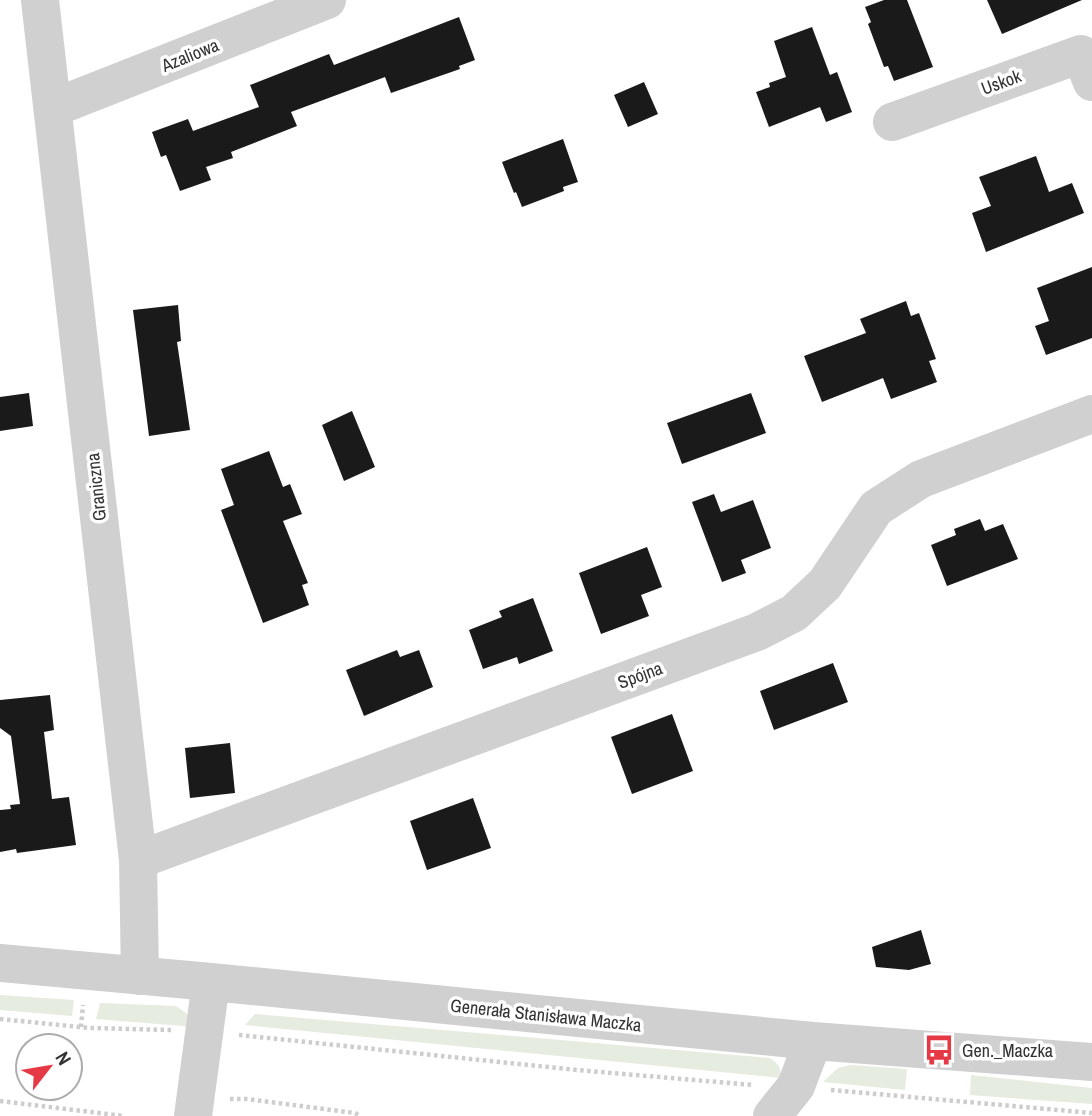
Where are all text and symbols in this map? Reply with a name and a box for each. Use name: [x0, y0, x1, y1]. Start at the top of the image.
street label: Azaliowa: [157, 32, 222, 78]
street label: Uskok: [977, 63, 1025, 101]
street label: Graniczna: [80, 452, 112, 522]
street label: Spójna: [614, 655, 666, 695]
street label: Generała Stanisława Maczka: [449, 993, 643, 1037]
north arrow: [14, 1032, 84, 1102]
bus stop icon: Gen._Maczka: [922, 1033, 956, 1067]
place label: Gen._Maczka: [962, 1038, 1053, 1063]
text: N: [50, 1047, 78, 1070]

